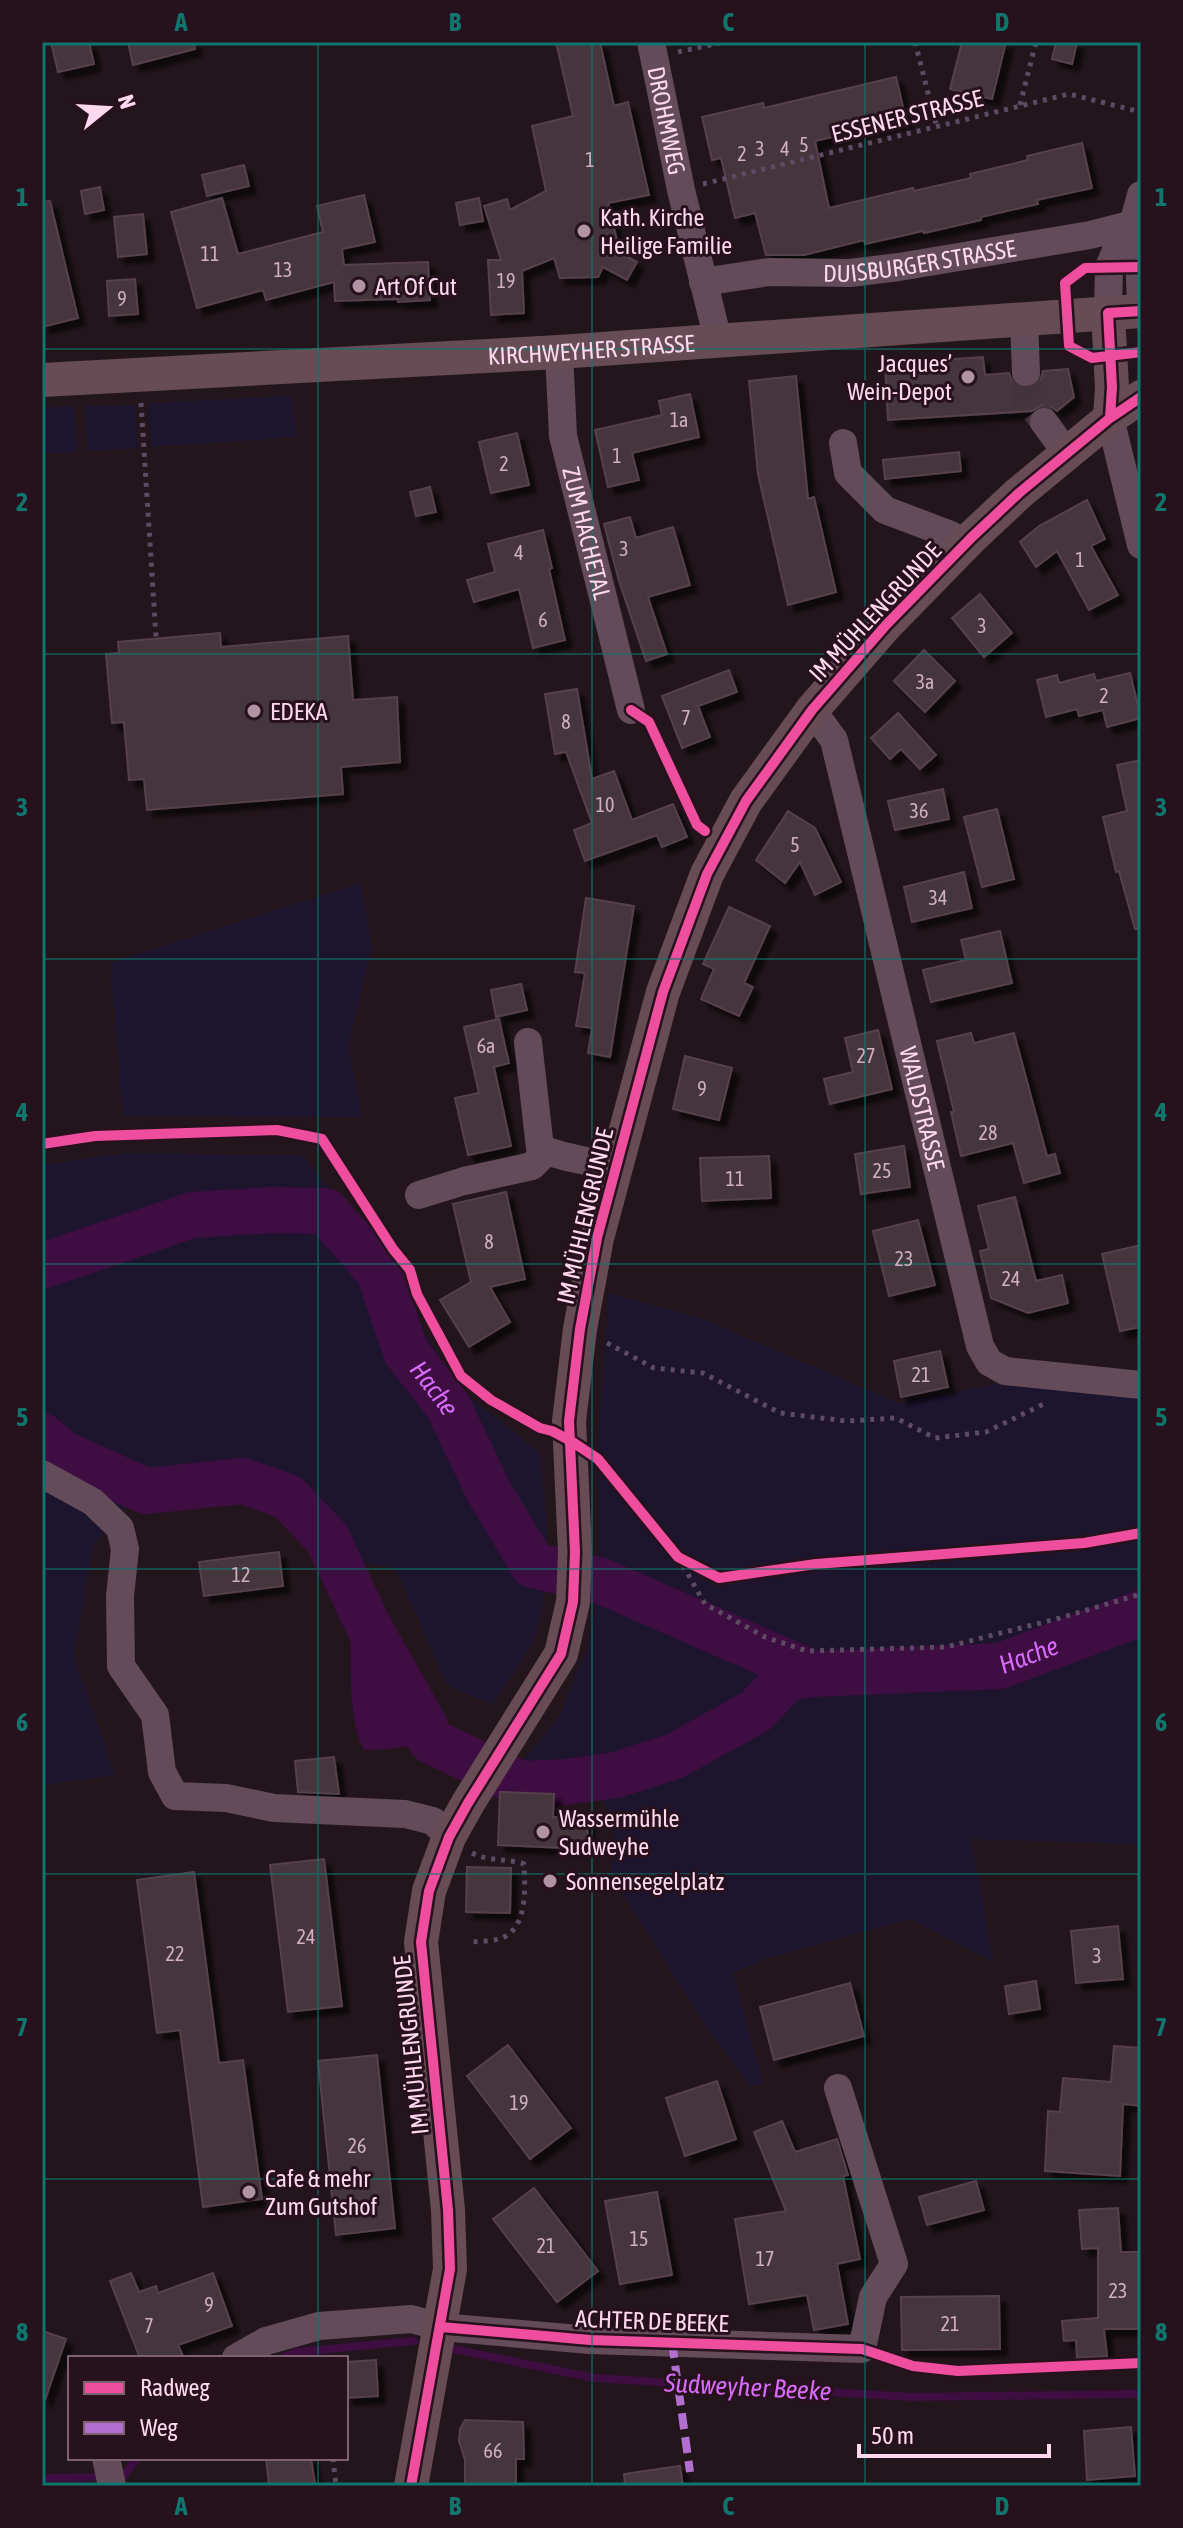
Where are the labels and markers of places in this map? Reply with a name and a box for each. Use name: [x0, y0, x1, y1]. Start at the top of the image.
place label: Kath. Kirche Heilige Familie: [600, 204, 732, 259]
marker: Kath. Kirche Heilige Familie: [575, 222, 593, 240]
place label: Art Of Cut: [375, 273, 457, 300]
marker: Art Of Cut: [350, 277, 368, 295]
place label: Jacques’ Wein-Depot: [847, 350, 952, 405]
marker: Jacques’ Wein-Depot: [959, 368, 977, 386]
place label: EDEKA: [270, 698, 328, 725]
marker: EDEKA: [245, 702, 263, 720]
place label: Wassermühle Sudweyhe: [559, 1805, 679, 1860]
marker: Wassermühle Sudweyhe: [534, 1823, 552, 1841]
place label: Sonnensegelplatz: [566, 1868, 724, 1895]
marker: Sonnensegelplatz: [541, 1872, 559, 1890]
place label: Cafe & mehr Zum Gutshof: [265, 2165, 378, 2220]
marker: Cafe & mehr Zum Gutshof: [240, 2183, 258, 2201]

